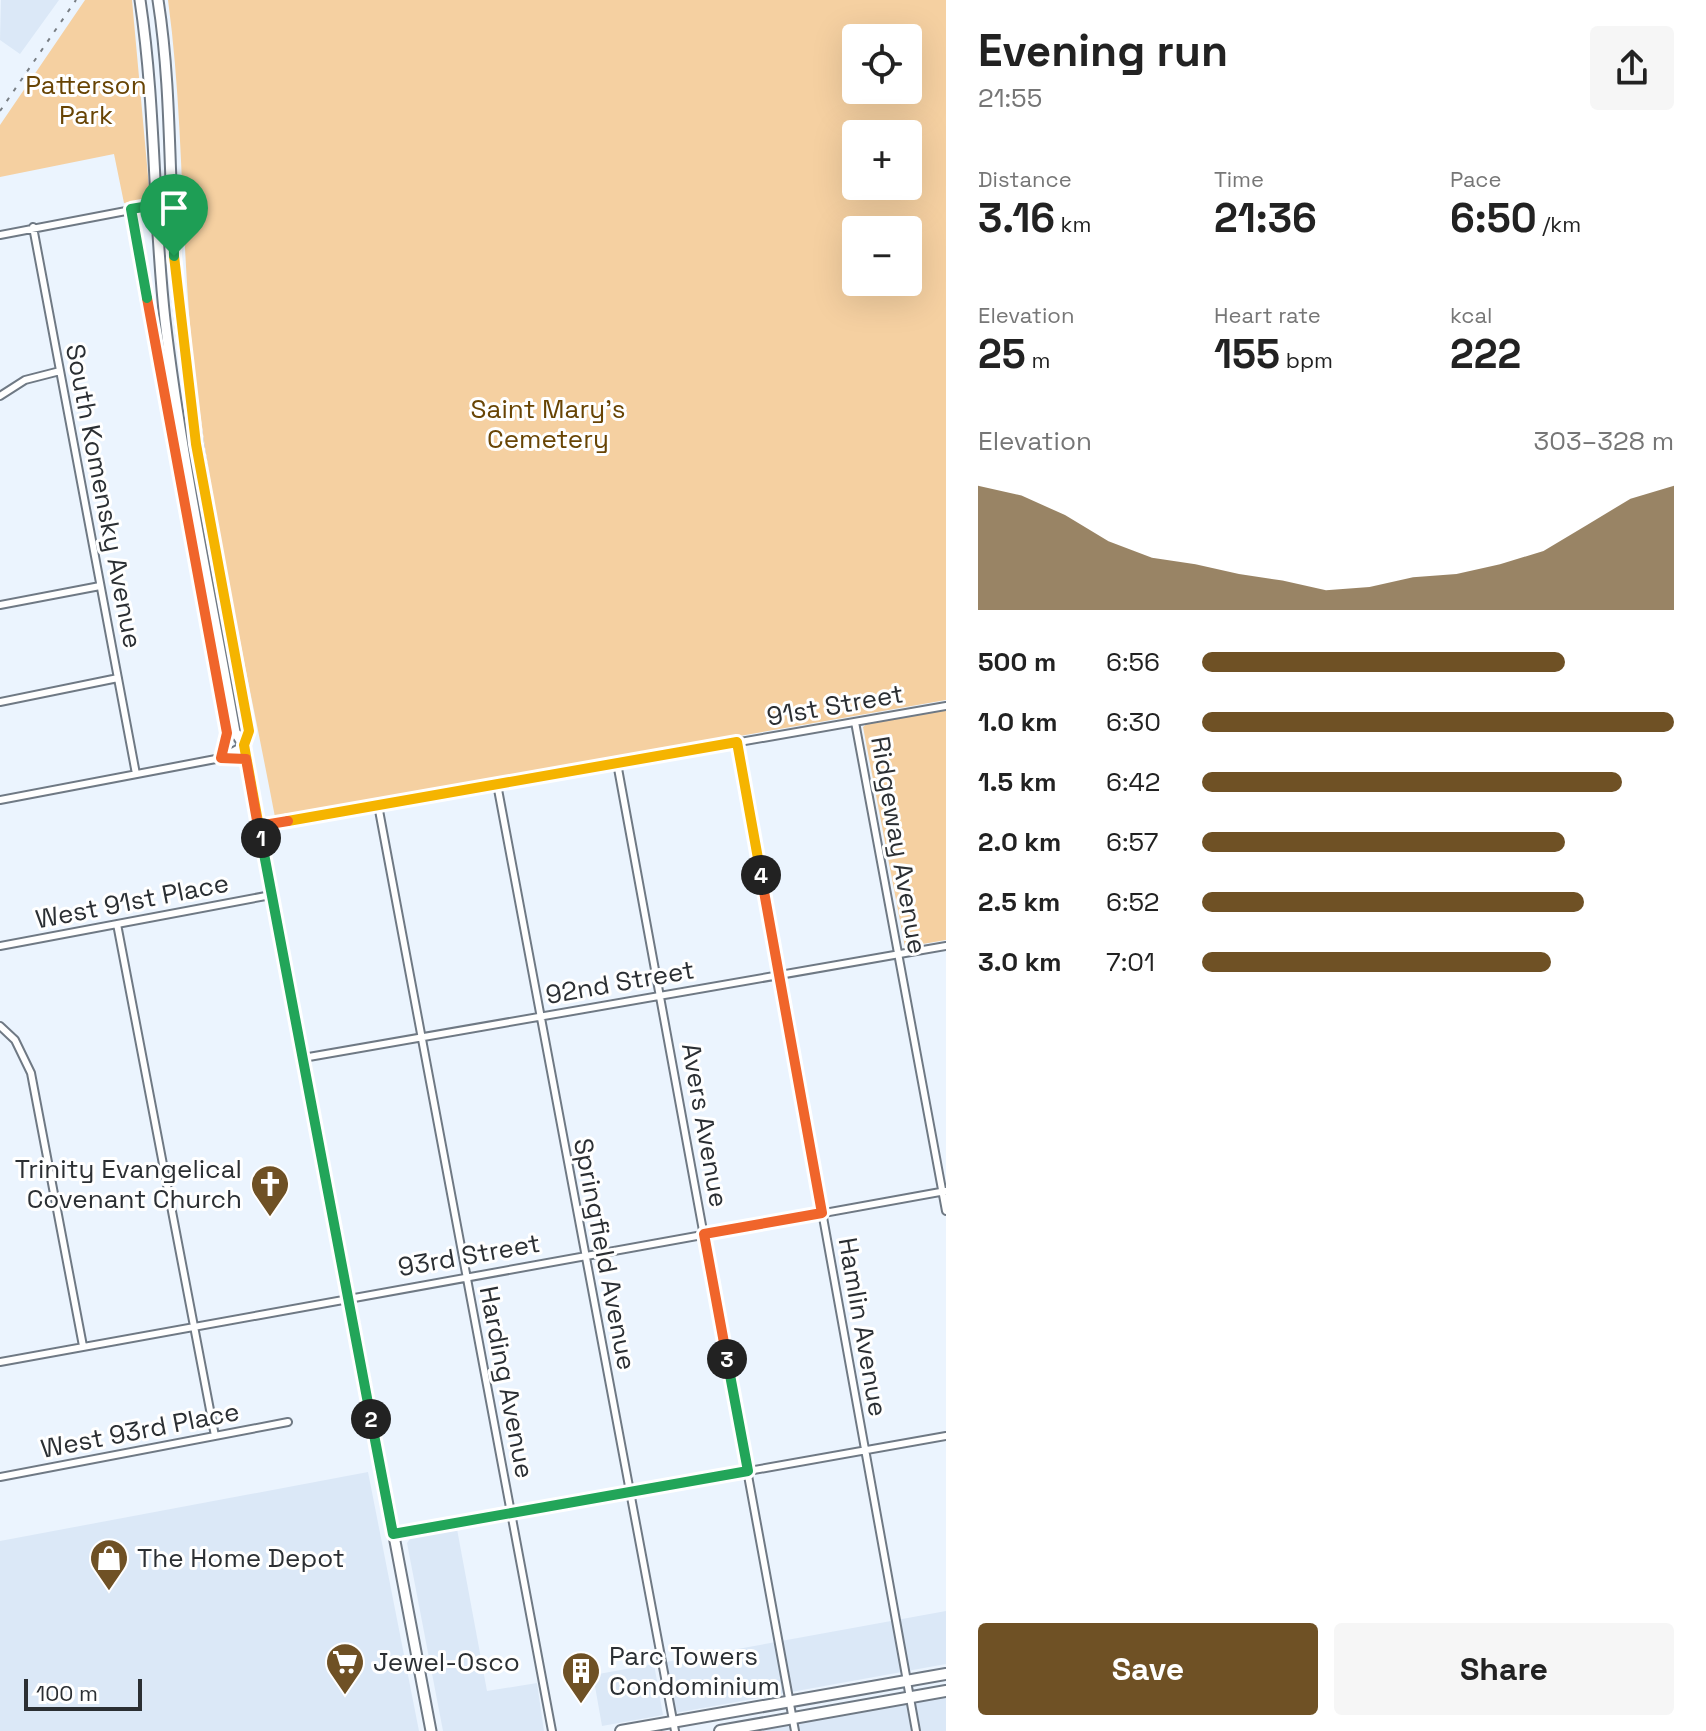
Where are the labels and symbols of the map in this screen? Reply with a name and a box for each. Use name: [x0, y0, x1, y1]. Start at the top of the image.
park label: Patterson Park: [25, 68, 147, 132]
pin: [140, 174, 208, 256]
street label: South Komensky Avenue: [58, 341, 150, 651]
park label: Saint Mary's Cemetery: [471, 392, 625, 456]
street label: 91st Street: [764, 676, 906, 734]
street label: Ridgeway Avenue: [863, 733, 935, 957]
pin: 1: [241, 818, 281, 858]
pin: 4: [741, 855, 781, 895]
street label: West 91st Place: [32, 866, 232, 936]
street label: 92nd Street: [543, 952, 697, 1012]
street label: Avers Avenue: [674, 1040, 736, 1210]
street label: Springfield Avenue: [566, 1135, 644, 1373]
place label: Trinity Evangelical Covenant Church: [15, 1152, 242, 1216]
church icon: Trinity Evangelical Covenant Church: [249, 1163, 291, 1218]
street label: 93rd Street: [395, 1226, 543, 1284]
street label: Hamlin Avenue: [831, 1235, 895, 1419]
street label: Harding Avenue: [472, 1283, 542, 1481]
pin: 3: [707, 1339, 747, 1379]
street label: West 93rd Place: [38, 1394, 242, 1466]
pin: 2: [351, 1399, 391, 1439]
shop icon: The Home Depot: [88, 1537, 130, 1592]
place label: The Home Depot: [137, 1541, 345, 1575]
place label: Parc Towers Condominium: [609, 1639, 780, 1703]
supermarket icon: Jewel-Osco: [324, 1641, 366, 1696]
place label: Jewel-Osco: [373, 1645, 520, 1679]
building icon: Parc Towers Condominium: [560, 1650, 602, 1705]
scale bar: [24, 1675, 142, 1711]

